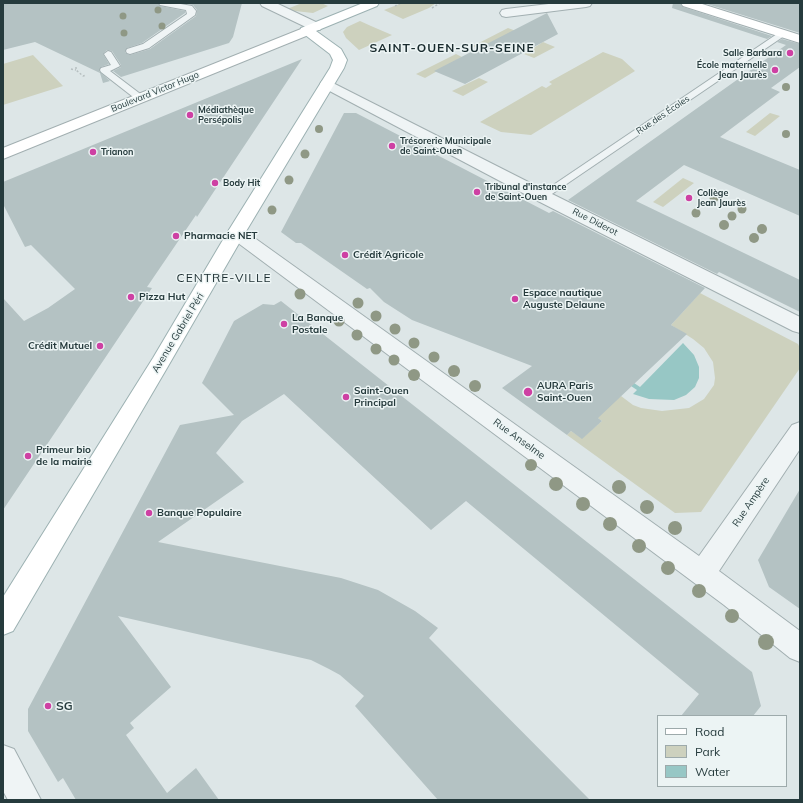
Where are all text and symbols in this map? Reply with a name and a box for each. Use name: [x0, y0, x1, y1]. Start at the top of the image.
district label: SAINT-OUEN-SUR-SEINE: [369, 41, 535, 55]
place label: Salle Barbara: [723, 48, 782, 58]
marker: Salle Barbara: [785, 48, 795, 58]
place label: École maternelle Jean Jaurès: [697, 60, 767, 81]
marker: École maternelle Jean Jaurès: [770, 65, 780, 75]
street label: Boulevard Victor Hugo: [109, 69, 201, 115]
street label: Rue des Écoles: [634, 93, 692, 137]
place label: Médiathèque Persépolis: [198, 105, 254, 126]
marker: Médiathèque Persépolis: [185, 110, 195, 120]
place label: Trésorerie Municipale de Saint-Ouen: [400, 136, 491, 157]
marker: Trésorerie Municipale de Saint-Ouen: [387, 141, 397, 151]
marker: Trianon: [88, 147, 98, 157]
place label: Trianon: [101, 147, 134, 157]
marker: Body Hit: [210, 178, 220, 188]
place label: Body Hit: [223, 178, 260, 188]
place label: Tribunal d'instance de Saint-Ouen: [485, 182, 566, 203]
marker: Tribunal d'instance de Saint-Ouen: [472, 187, 482, 197]
place label: Collège Jean Jaurès: [697, 188, 746, 209]
marker: Collège Jean Jaurès: [684, 193, 694, 203]
street label: Rue Diderot: [571, 206, 619, 238]
place label: Pharmacie NET: [184, 230, 258, 242]
marker: Pharmacie NET: [171, 231, 181, 241]
place label: Crédit Agricole: [353, 249, 424, 261]
marker: Crédit Agricole: [340, 250, 350, 260]
district label: CENTRE-VILLE: [176, 271, 272, 285]
place label: Espace nautique Auguste Delaune: [523, 287, 605, 310]
place label: Pizza Hut: [139, 291, 185, 303]
street label: Avenue Gabriel Péri: [149, 291, 207, 375]
marker: Pizza Hut: [126, 292, 136, 302]
marker: Espace nautique Auguste Delaune: [510, 294, 520, 304]
place label: La Banque Postale: [292, 312, 343, 336]
marker: La Banque Postale: [279, 319, 289, 329]
place label: Crédit Mutuel: [28, 340, 92, 352]
marker: Crédit Mutuel: [95, 341, 105, 351]
place label: AURA Paris Saint-Ouen: [537, 380, 593, 404]
place label: Saint-Ouen Principal: [354, 385, 409, 408]
marker: AURA Paris Saint-Ouen: [522, 386, 534, 398]
marker: Saint-Ouen Principal: [341, 392, 351, 402]
street label: Rue Anselme: [491, 416, 547, 462]
place label: Primeur bio de la mairie: [36, 444, 92, 468]
marker: Primeur bio de la mairie: [23, 451, 33, 461]
street label: Rue Ampère: [730, 475, 772, 529]
place label: Banque Populaire: [157, 507, 242, 519]
marker: Banque Populaire: [144, 508, 154, 518]
place label: SG: [56, 699, 73, 713]
marker: SG: [43, 701, 53, 711]
legend: [657, 715, 787, 787]
text: Road: [695, 724, 724, 739]
text: Park: [695, 744, 720, 759]
text: Water: [695, 764, 730, 779]

